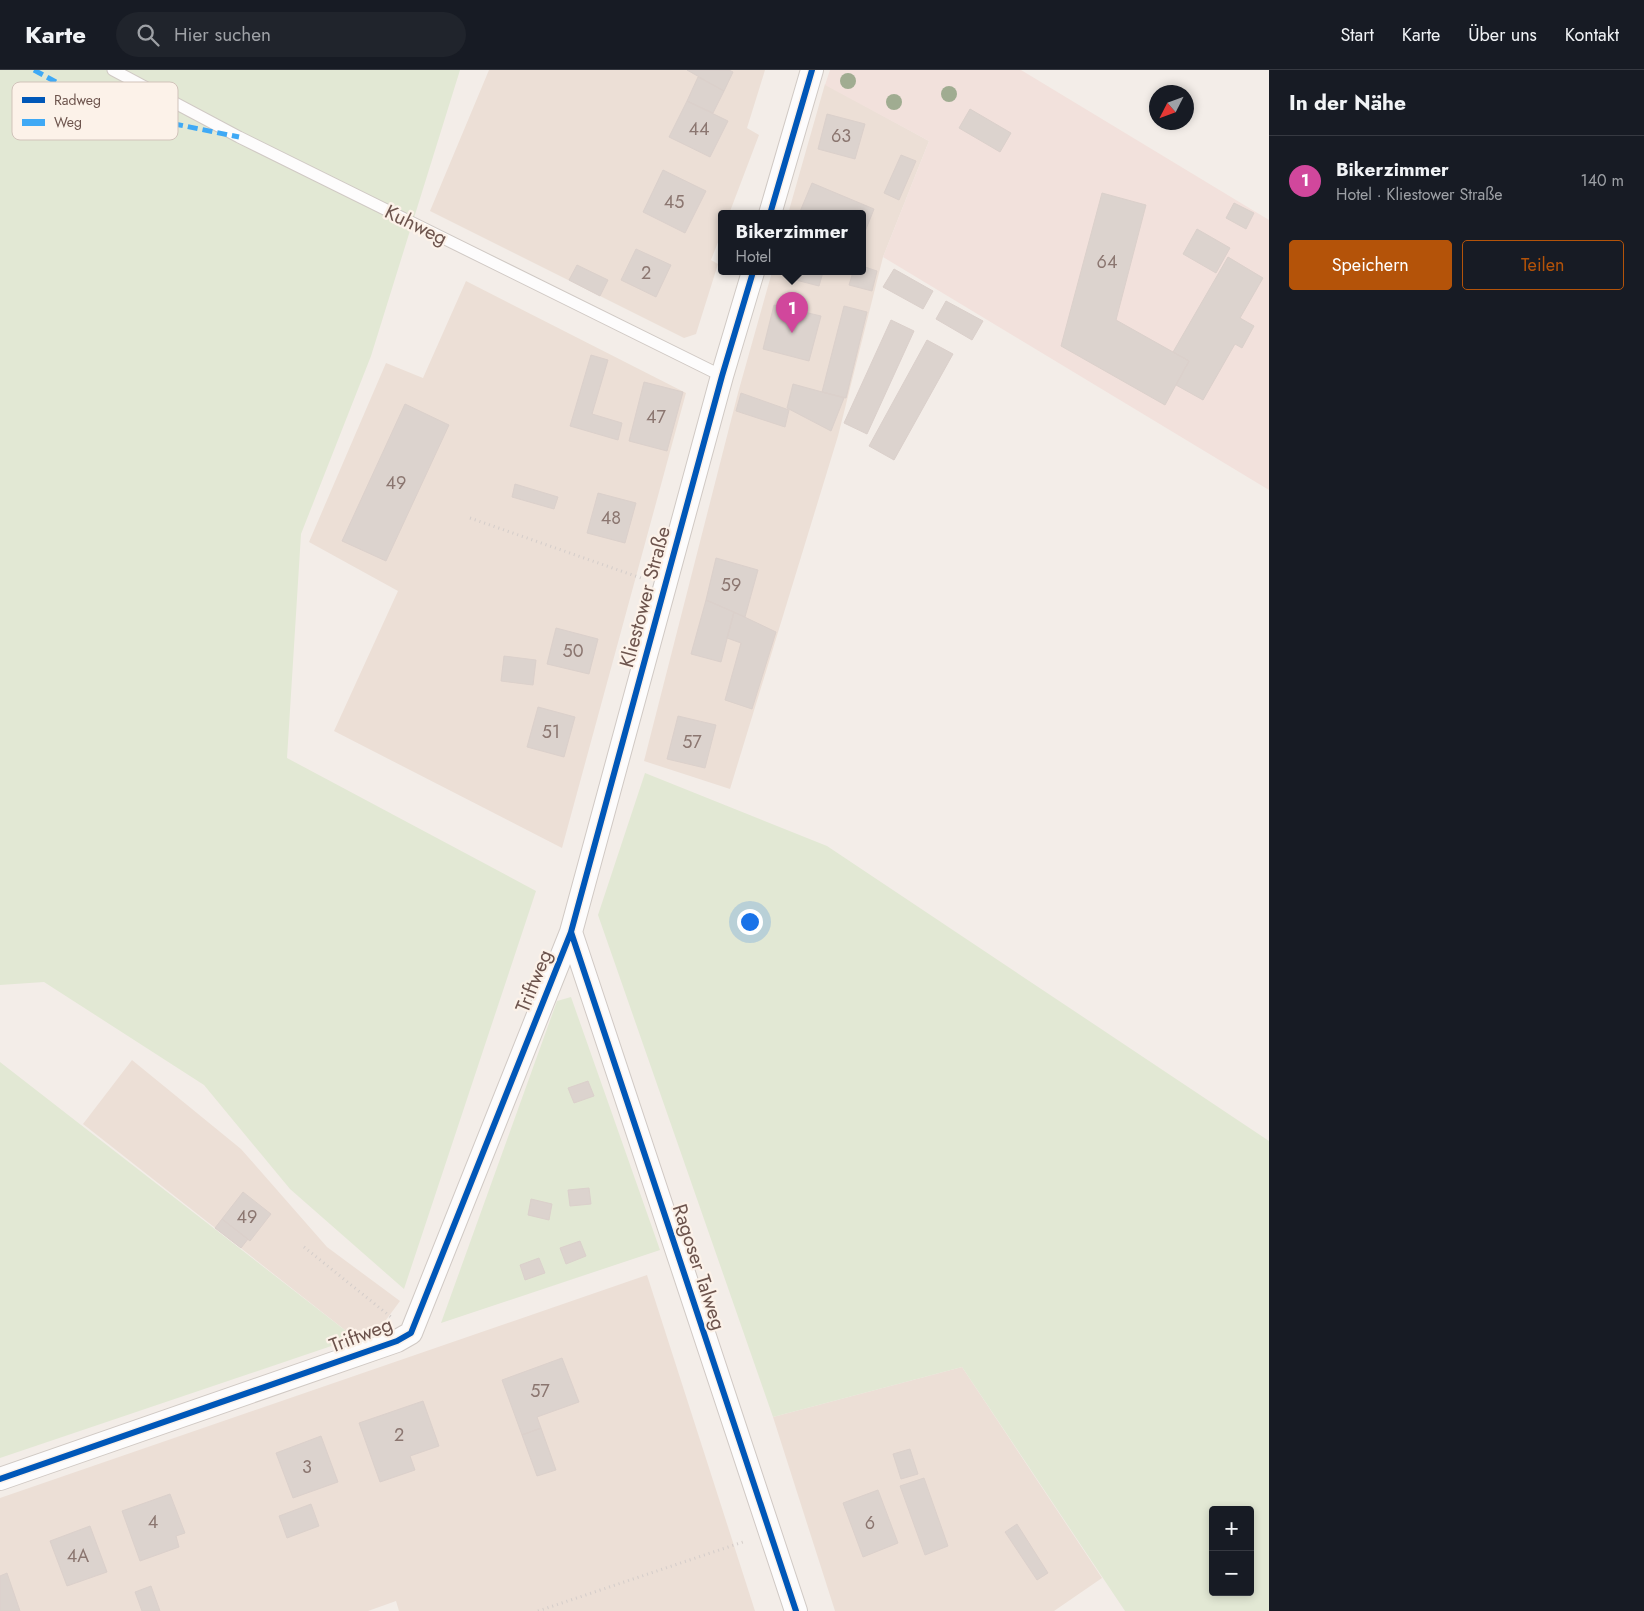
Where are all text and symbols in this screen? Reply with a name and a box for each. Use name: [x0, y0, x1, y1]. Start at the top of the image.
search box: [116, 12, 466, 57]
text: Karte: [25, 17, 86, 52]
icon: search: [134, 21, 162, 49]
text: Hier suchen: [174, 21, 271, 48]
text: Start: [1340, 22, 1374, 48]
text: Karte: [1402, 22, 1440, 48]
text: Über uns: [1468, 22, 1537, 48]
text: Kontakt: [1565, 22, 1619, 48]
legend: [12, 82, 178, 140]
north arrow: [1149, 85, 1194, 130]
text: In der Nähe: [1289, 88, 1406, 118]
text: Radweg: [54, 90, 101, 110]
text: Weg: [54, 112, 82, 132]
house number: 44: [689, 116, 710, 142]
house number: 63: [831, 123, 851, 149]
text: Bikerzimmer: [1336, 156, 1449, 183]
text: 1: [1301, 169, 1309, 192]
text: 140 m: [1581, 169, 1624, 192]
text: Hotel · Kliestower Straße: [1336, 183, 1502, 206]
house number: 45: [664, 189, 684, 215]
street label: Kuhweg: [380, 197, 452, 253]
popup: [718, 210, 866, 275]
text: Bikerzimmer: [736, 218, 848, 245]
button: Speichern: [1289, 240, 1452, 290]
button: Teilen: [1462, 240, 1624, 290]
text: Hotel: [736, 245, 772, 268]
house number: 64: [1097, 249, 1117, 275]
house number: 2: [641, 260, 651, 286]
pin: 1: [776, 292, 808, 333]
house number: 47: [646, 404, 667, 430]
house number: 49: [386, 470, 406, 496]
house number: 48: [601, 505, 621, 531]
street label: Kliestower Straße: [612, 523, 678, 671]
house number: 59: [721, 572, 741, 598]
house number: 50: [563, 638, 584, 664]
house number: 51: [542, 719, 560, 745]
house number: 57: [682, 729, 702, 755]
your location: [737, 909, 763, 935]
street label: Triftweg: [508, 945, 560, 1017]
street label: Ragoser Talweg: [665, 1200, 733, 1334]
house number: 49: [237, 1204, 257, 1230]
street label: Triftweg: [325, 1310, 397, 1360]
house number: 57: [530, 1378, 550, 1404]
house number: 2: [394, 1422, 404, 1448]
house number: 3: [302, 1454, 312, 1480]
map controls: [1209, 1506, 1254, 1596]
button: +: [1209, 1506, 1254, 1551]
house number: 4: [148, 1509, 158, 1535]
house number: 6: [865, 1510, 875, 1536]
house number: 4A: [67, 1543, 89, 1569]
button: −: [1209, 1551, 1254, 1596]

